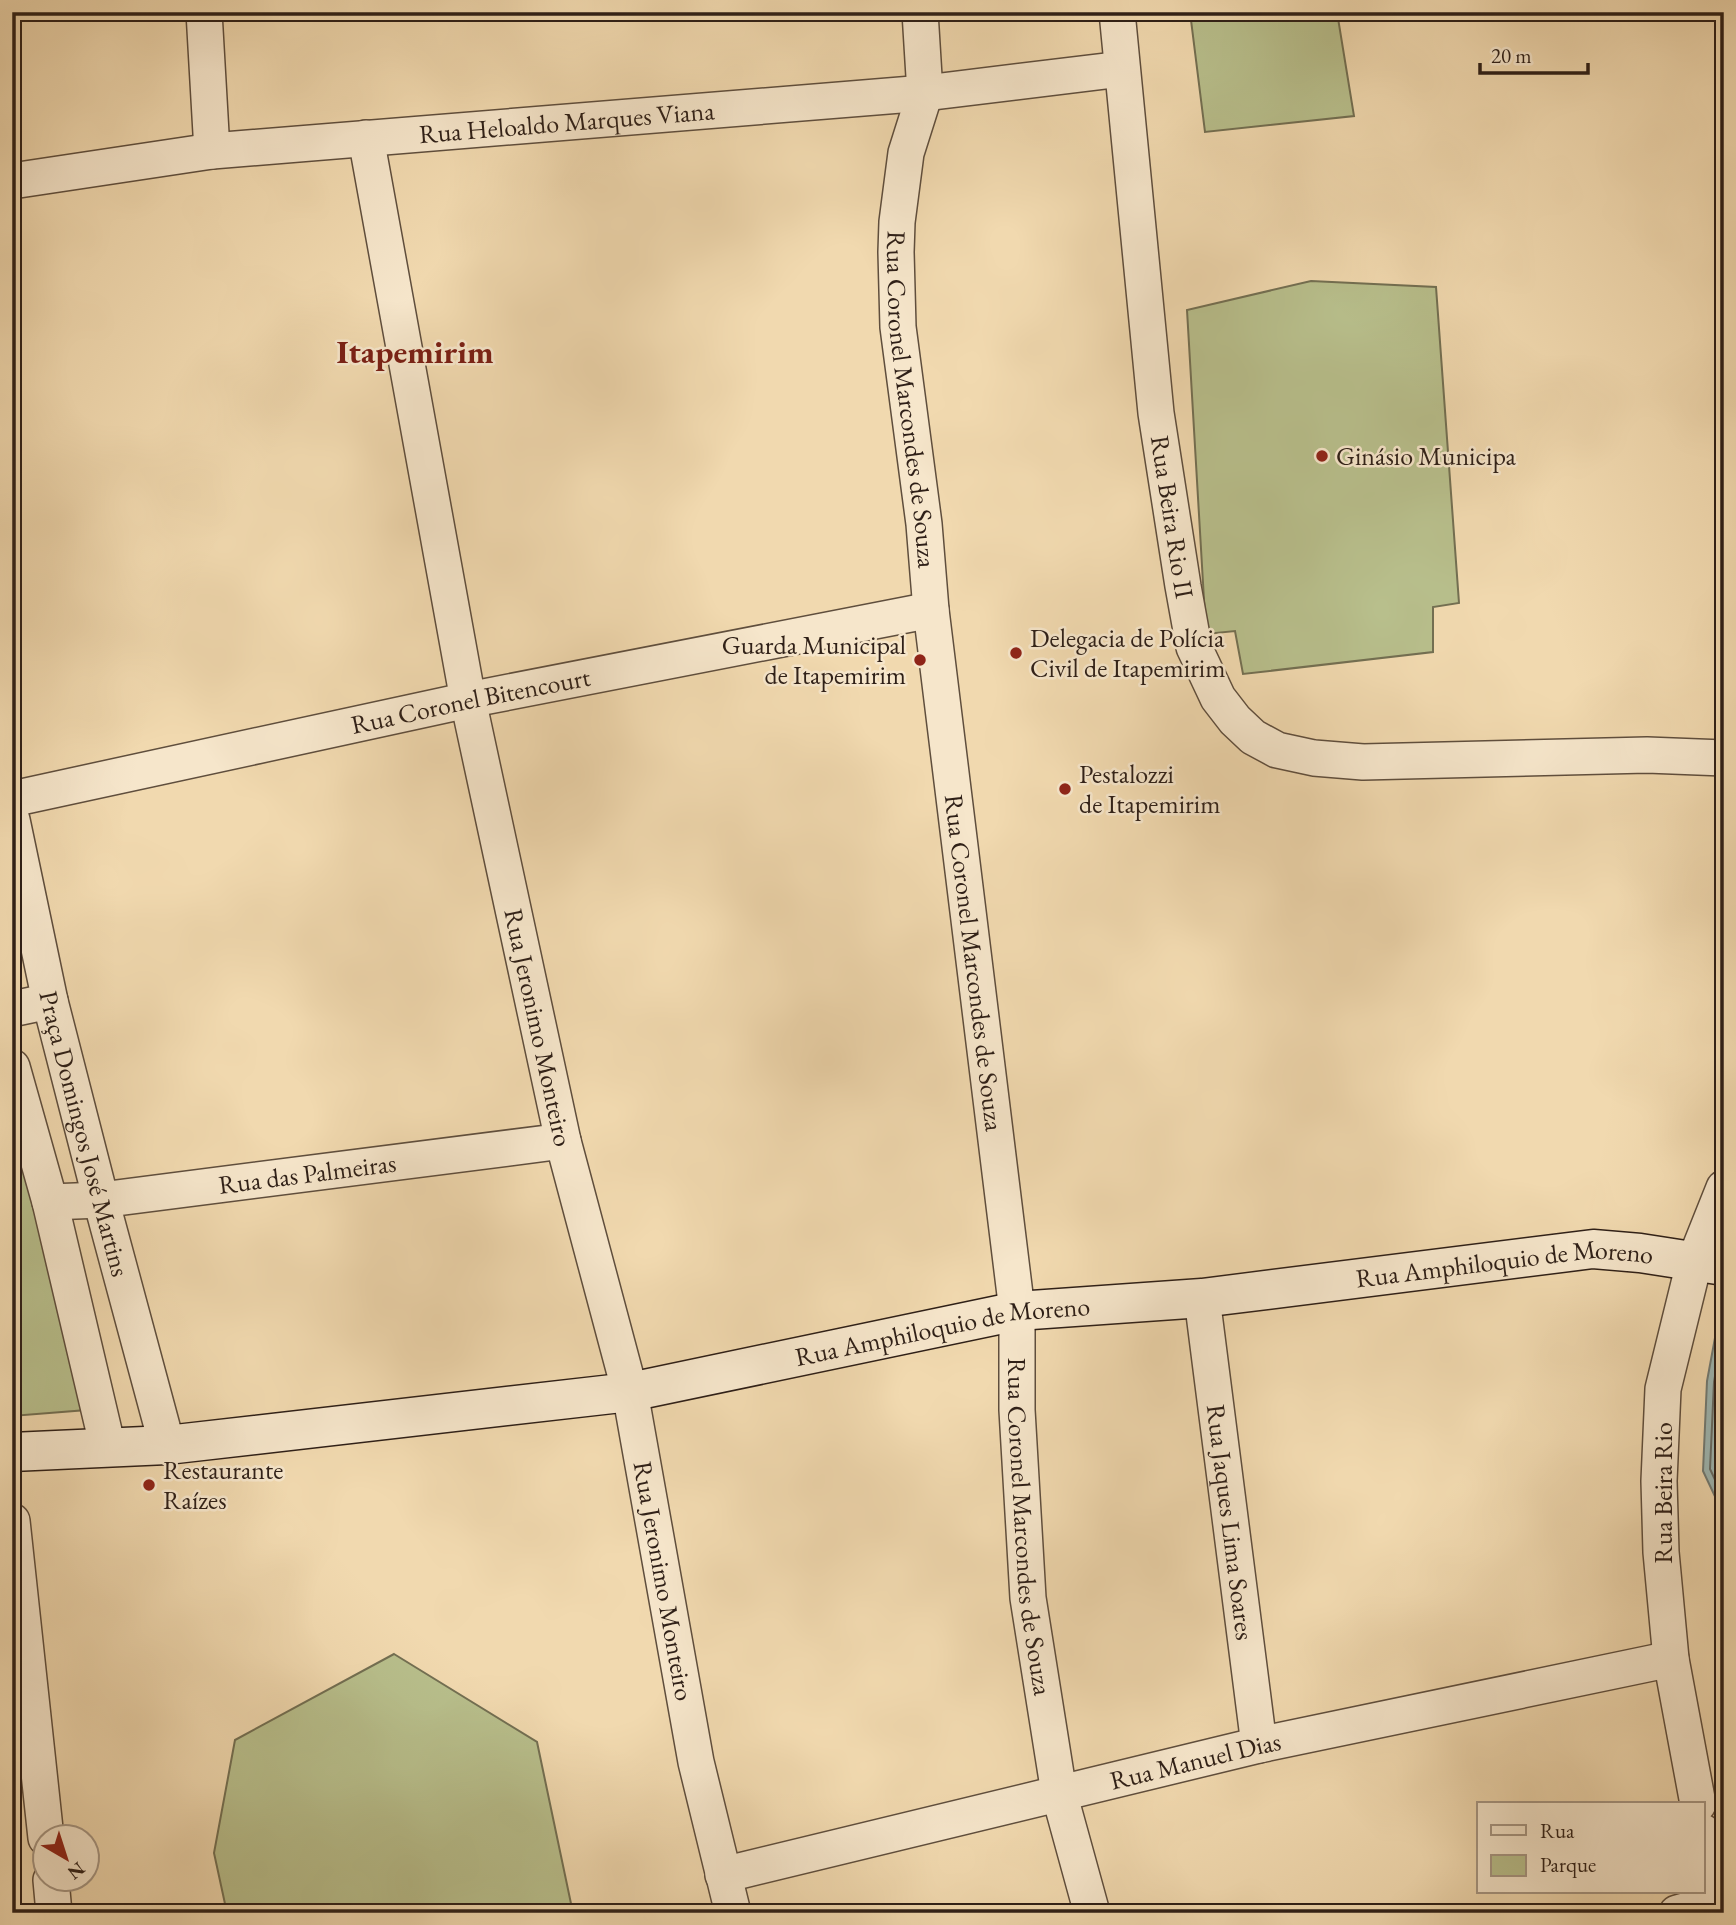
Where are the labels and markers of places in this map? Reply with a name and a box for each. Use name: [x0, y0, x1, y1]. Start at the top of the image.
place label: Ginásio Municipa: [1336, 439, 1516, 473]
marker: Ginásio Municipa: [1314, 448, 1330, 464]
place label: Delegacia de Polícia Civil de Itapemirim: [1030, 621, 1225, 685]
place label: Guarda Municipal de Itapemirim: [722, 628, 906, 692]
marker: Delegacia de Polícia Civil de Itapemirim: [1008, 645, 1024, 661]
marker: Guarda Municipal de Itapemirim: [912, 652, 928, 668]
place label: Pestalozzi de Itapemirim: [1079, 757, 1220, 821]
marker: Pestalozzi de Itapemirim: [1057, 781, 1073, 797]
place label: Restaurante Raízes: [163, 1453, 283, 1517]
marker: Restaurante Raízes: [141, 1477, 157, 1493]

